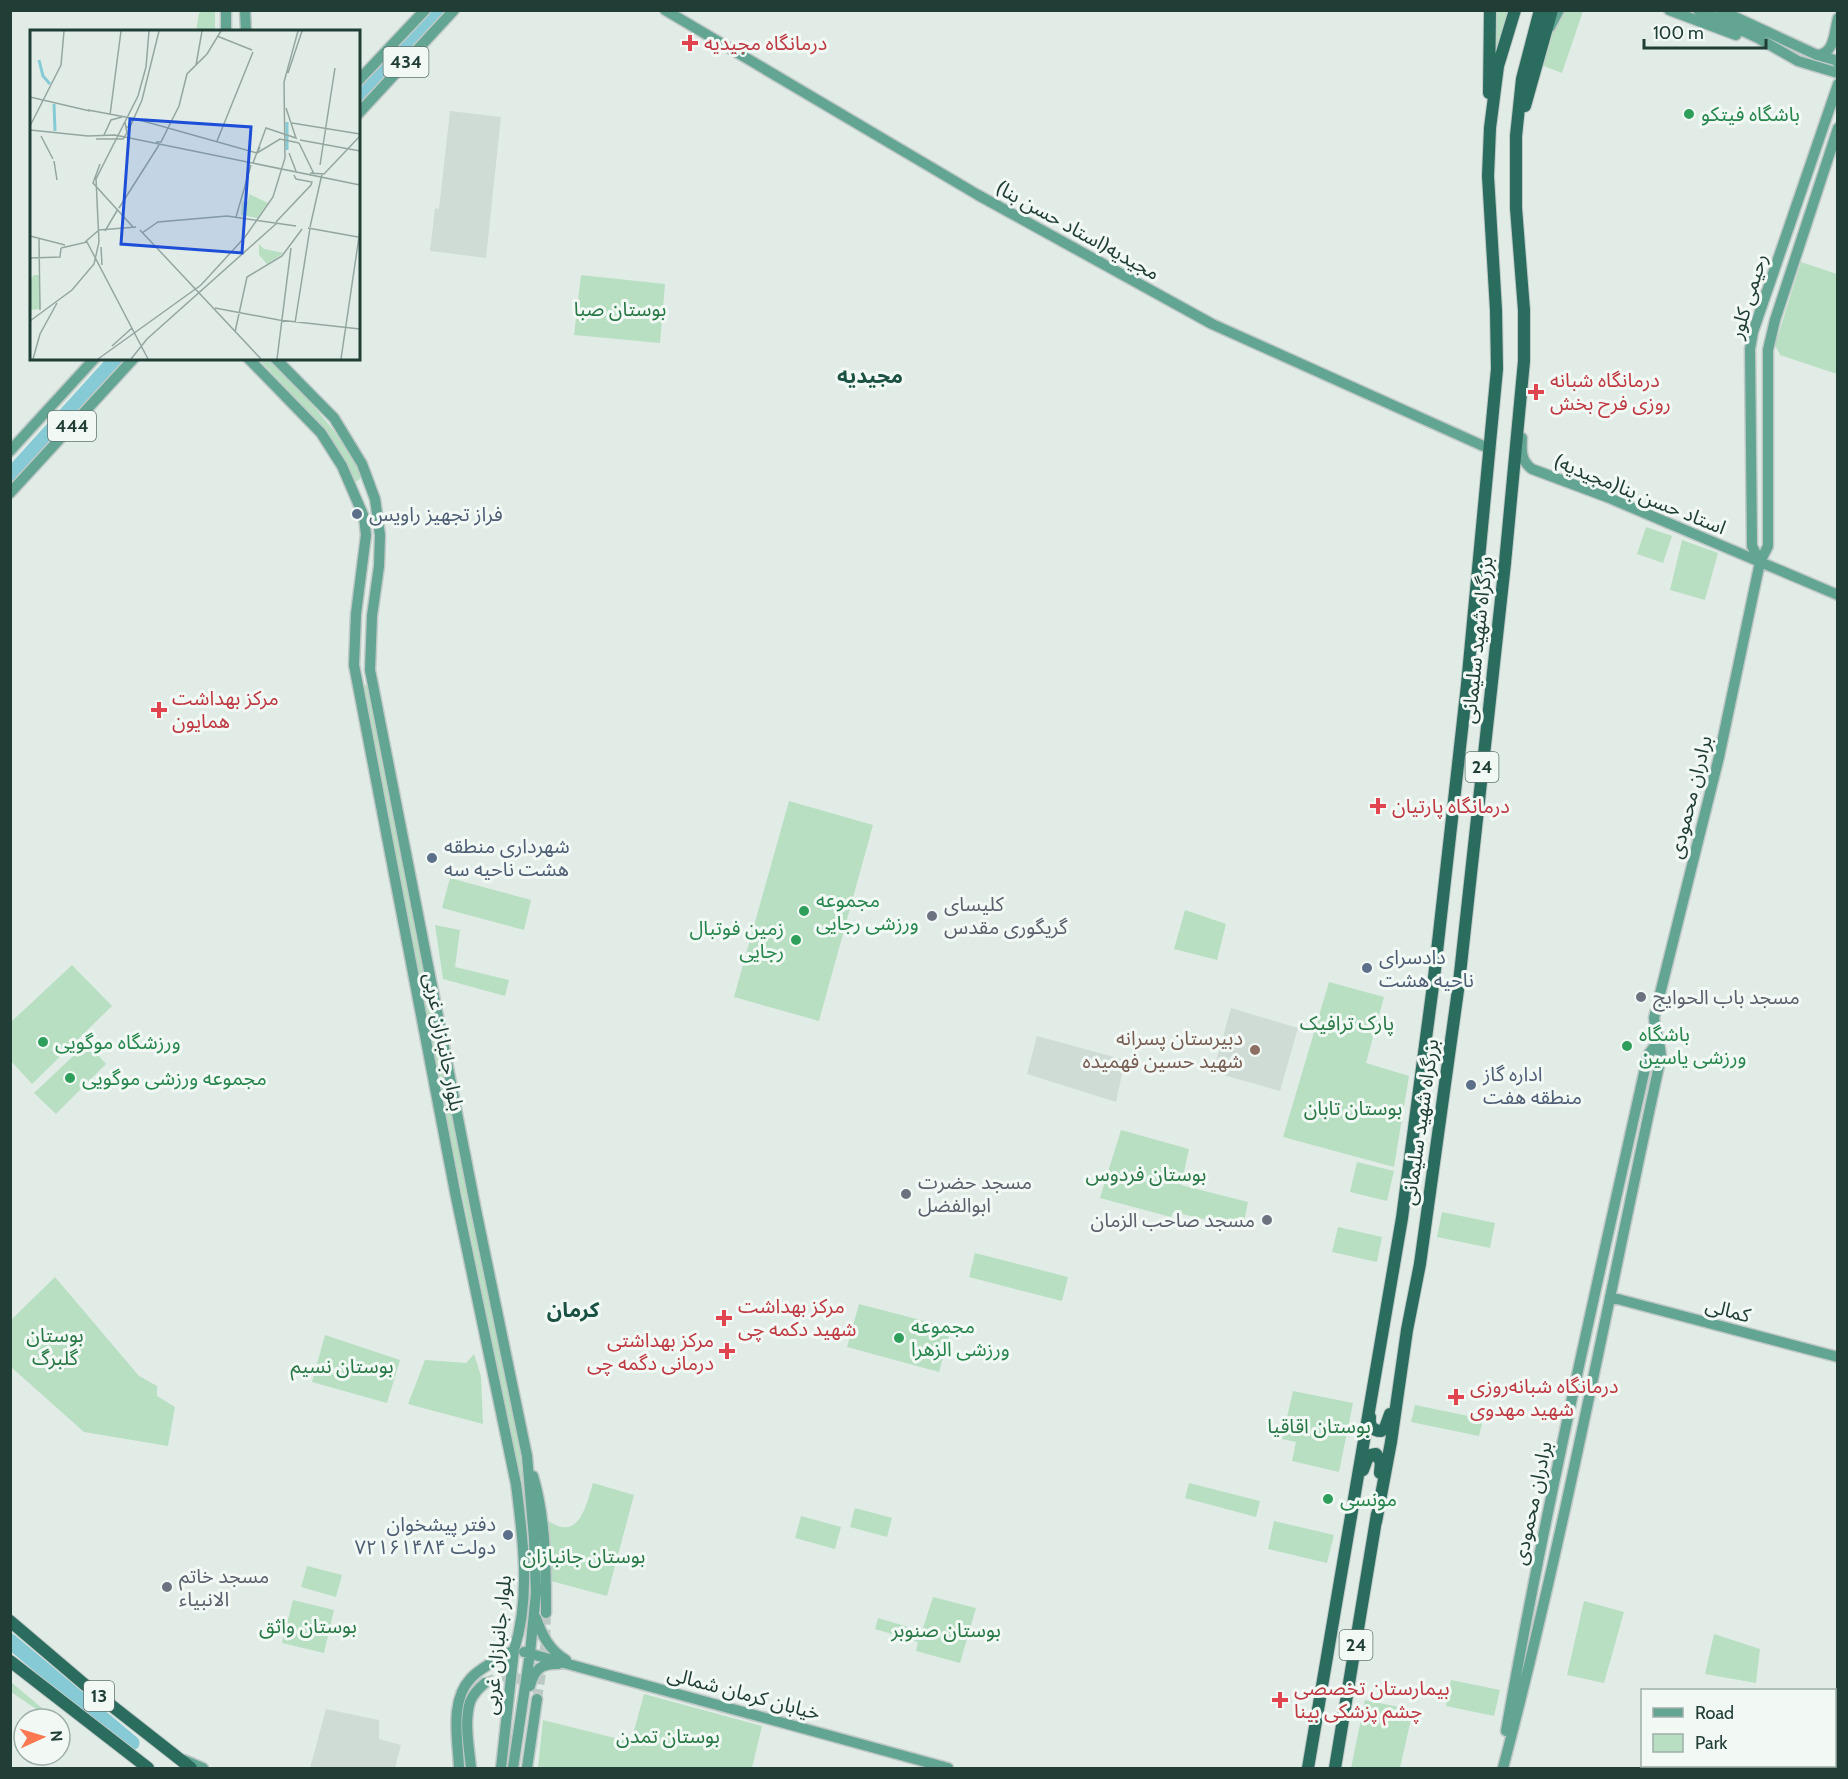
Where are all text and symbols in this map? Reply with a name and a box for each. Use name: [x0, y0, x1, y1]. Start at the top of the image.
scale bar: [1644, 12, 1766, 50]
text: 100 m: [1653, 22, 1704, 44]
inset map: [30, 30, 360, 360]
place label: درمانگاه مجیدیه: [704, 31, 827, 55]
marker: درمانگاه مجیدیه: [681, 34, 699, 52]
road number: 434: [384, 47, 428, 77]
place label: باشگاه فیتکو: [1701, 102, 1800, 126]
marker: باشگاه فیتکو: [1682, 107, 1696, 121]
street label: مجیدیه(استاد حسن بنا): [992, 175, 1164, 285]
street label: رحیمی کلور: [1723, 251, 1772, 342]
park label: بوستان صبا: [574, 297, 666, 321]
district label: مجیدیه: [837, 363, 903, 388]
place label: درمانگاه شبانه روزی فرح بخش: [1550, 368, 1671, 418]
marker: درمانگاه شبانه روزی فرح بخش: [1527, 383, 1545, 401]
road number: 444: [48, 411, 96, 441]
street label: استاد حسن بنا(مجیدیه): [1551, 449, 1729, 539]
place label: فراز تجهیز راویس: [369, 502, 503, 526]
marker: فراز تجهیز راویس: [350, 507, 364, 521]
street label: بزرگراه شهید سلیمانی: [1456, 555, 1498, 725]
place label: مرکز بهداشت همایون: [172, 686, 279, 733]
marker: مرکز بهداشت همایون: [150, 701, 168, 719]
street label: برادران محمودی: [1663, 733, 1717, 861]
road number: 24: [1466, 752, 1498, 782]
place label: درمانگاه پارتیان: [1392, 794, 1510, 819]
marker: درمانگاه پارتیان: [1369, 797, 1387, 815]
place label: شهرداری منطقه هشت ناحیه سه: [444, 834, 570, 881]
marker: شهرداری منطقه هشت ناحیه سه: [425, 851, 439, 865]
place label: مجموعه ورزشی رجایی: [816, 888, 919, 935]
place label: کلیسای گریگوری مقدس: [944, 892, 1068, 939]
marker: مجموعه ورزشی رجایی: [797, 904, 811, 918]
marker: کلیسای گریگوری مقدس: [925, 909, 939, 923]
place label: زمین فوتبال رجایی: [689, 916, 784, 963]
marker: زمین فوتبال رجایی: [789, 933, 803, 947]
place label: دادسرای ناحیه هشت: [1379, 945, 1474, 992]
marker: دادسرای ناحیه هشت: [1360, 961, 1374, 975]
street label: بلوار جانبازان غربی: [419, 971, 469, 1113]
place label: مسجد باب الحوایج: [1653, 985, 1800, 1012]
marker: مسجد باب الحوایج: [1634, 990, 1648, 1004]
park label: پارک ترافیک: [1300, 1011, 1394, 1036]
place label: باشگاه ورزشی یاسین: [1639, 1022, 1746, 1069]
place label: دبیرستان پسرانه شهید حسین فهمیده: [1082, 1026, 1243, 1073]
place label: ورزشگاه موگویی: [55, 1030, 181, 1054]
marker: ورزشگاه موگویی: [36, 1035, 50, 1049]
street label: بزرگراه شهید سلیمانی: [1396, 1037, 1444, 1207]
marker: باشگاه ورزشی یاسین: [1620, 1039, 1634, 1053]
marker: دبیرستان پسرانه شهید حسین فهمیده: [1248, 1043, 1262, 1057]
place label: اداره گاز منطقه هفت: [1482, 1062, 1582, 1109]
place label: مجموعه ورزشی موگویی: [82, 1066, 267, 1090]
marker: مجموعه ورزشی موگویی: [63, 1071, 77, 1085]
marker: اداره گاز منطقه هفت: [1464, 1078, 1478, 1092]
park label: بوستان تابان: [1304, 1096, 1402, 1120]
park label: بوستان فردوس: [1086, 1162, 1206, 1186]
place label: مسجد حضرت ابوالفضل: [918, 1170, 1032, 1217]
marker: مسجد حضرت ابوالفضل: [899, 1187, 913, 1201]
place label: مسجد صاحب الزمان: [1091, 1208, 1255, 1232]
marker: مسجد صاحب الزمان: [1260, 1213, 1274, 1227]
street label: کمالی: [1703, 1293, 1754, 1328]
place label: مرکز بهداشت شهید دکمه چی: [738, 1294, 856, 1342]
district label: کرمان: [547, 1297, 600, 1322]
marker: مرکز بهداشت شهید دکمه چی: [715, 1309, 733, 1327]
place label: مجموعه ورزشی الزهرا: [911, 1314, 1010, 1361]
park label: بوستان گلبرگ: [26, 1323, 84, 1370]
place label: مرکز بهداشتی درمانی دگمه چی: [587, 1328, 714, 1376]
marker: مجموعه ورزشی الزهرا: [892, 1331, 906, 1345]
marker: مرکز بهداشتی درمانی دگمه چی: [718, 1342, 736, 1360]
park label: بوستان نسیم: [290, 1354, 394, 1381]
place label: درمانگاه شبانه‌روزی شهید مهدوی: [1470, 1374, 1619, 1421]
marker: درمانگاه شبانه‌روزی شهید مهدوی: [1447, 1388, 1465, 1406]
park label: بوستان اقاقیا: [1267, 1414, 1371, 1438]
street label: برادران محمودی: [1507, 1439, 1557, 1567]
place label: مونسی: [1340, 1487, 1397, 1511]
marker: مونسی: [1321, 1492, 1335, 1506]
place label: دفتر پیشخوان دولت ۷۲۱۶۱۴۸۴: [354, 1512, 496, 1559]
marker: دفتر پیشخوان دولت ۷۲۱۶۱۴۸۴: [501, 1528, 515, 1542]
park label: بوستان جانبازان: [523, 1544, 645, 1568]
place label: مسجد خاتم الانبیاء: [179, 1564, 269, 1611]
street label: بلوار جانبازان غربی: [478, 1574, 516, 1716]
marker: مسجد خاتم الانبیاء: [160, 1580, 174, 1594]
park label: بوستان واثق: [259, 1614, 357, 1639]
park label: بوستان صنوبر: [890, 1618, 1001, 1642]
road number: 24: [1340, 1630, 1372, 1660]
street label: خیابان کرمان شمالی: [665, 1661, 823, 1725]
place label: بیمارستان تخصصی چشم پزشکی بینا: [1294, 1676, 1450, 1726]
road number: 13: [84, 1681, 114, 1711]
legend: [1641, 1689, 1836, 1767]
marker: بیمارستان تخصصی چشم پزشکی بینا: [1271, 1691, 1289, 1709]
text: Road: [1695, 1702, 1734, 1724]
north arrow: [12, 1707, 72, 1767]
park label: بوستان تمدن: [616, 1724, 720, 1748]
text: N: [47, 1730, 66, 1742]
text: Park: [1695, 1732, 1728, 1754]

